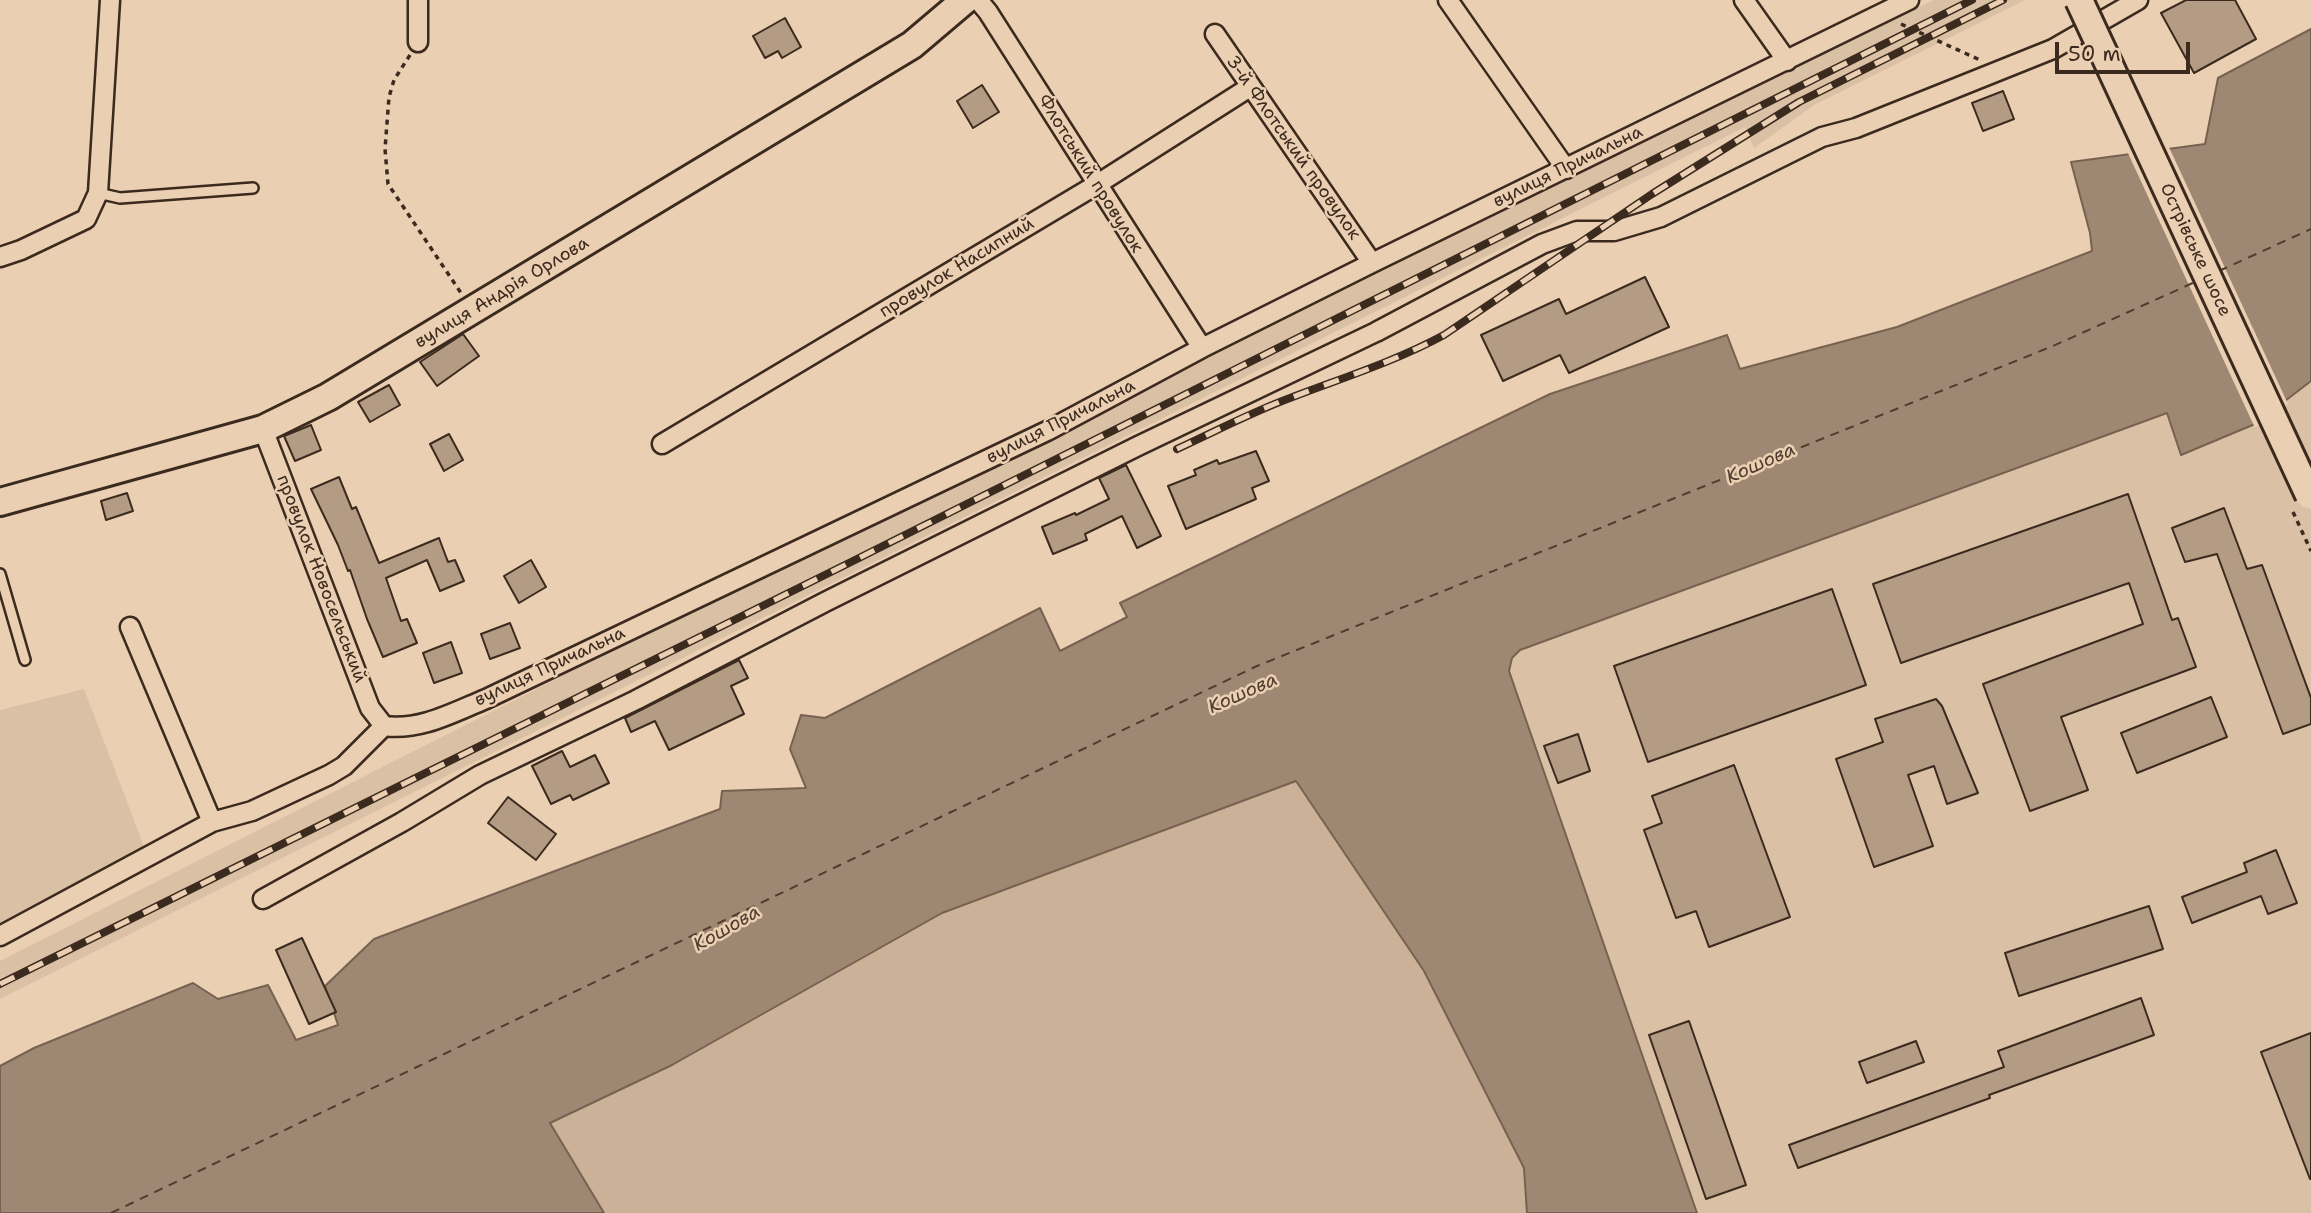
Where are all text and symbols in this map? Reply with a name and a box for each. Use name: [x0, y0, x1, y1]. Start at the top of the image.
scale bar: [2059, 28, 2194, 72]
text: 50 m: [2068, 40, 2121, 68]
street label: 3-й Флотський провулок: [1221, 52, 1365, 244]
street label: Флотський провулок: [1032, 91, 1148, 257]
street label: вулиця Причальна: [1490, 121, 1646, 213]
street label: Острівське шосе: [2155, 180, 2235, 320]
street label: провулок Насипний: [876, 213, 1038, 323]
street label: вулиця Андрія Орлова: [411, 232, 593, 354]
street label: вулиця Причальна: [983, 375, 1139, 469]
water label: Кошова: [1723, 439, 1799, 489]
street label: провулок Новосельський: [271, 472, 371, 686]
street label: вулиця Причальна: [471, 623, 629, 711]
water label: Кошова: [1205, 669, 1281, 719]
water label: Кошова: [690, 901, 764, 957]

